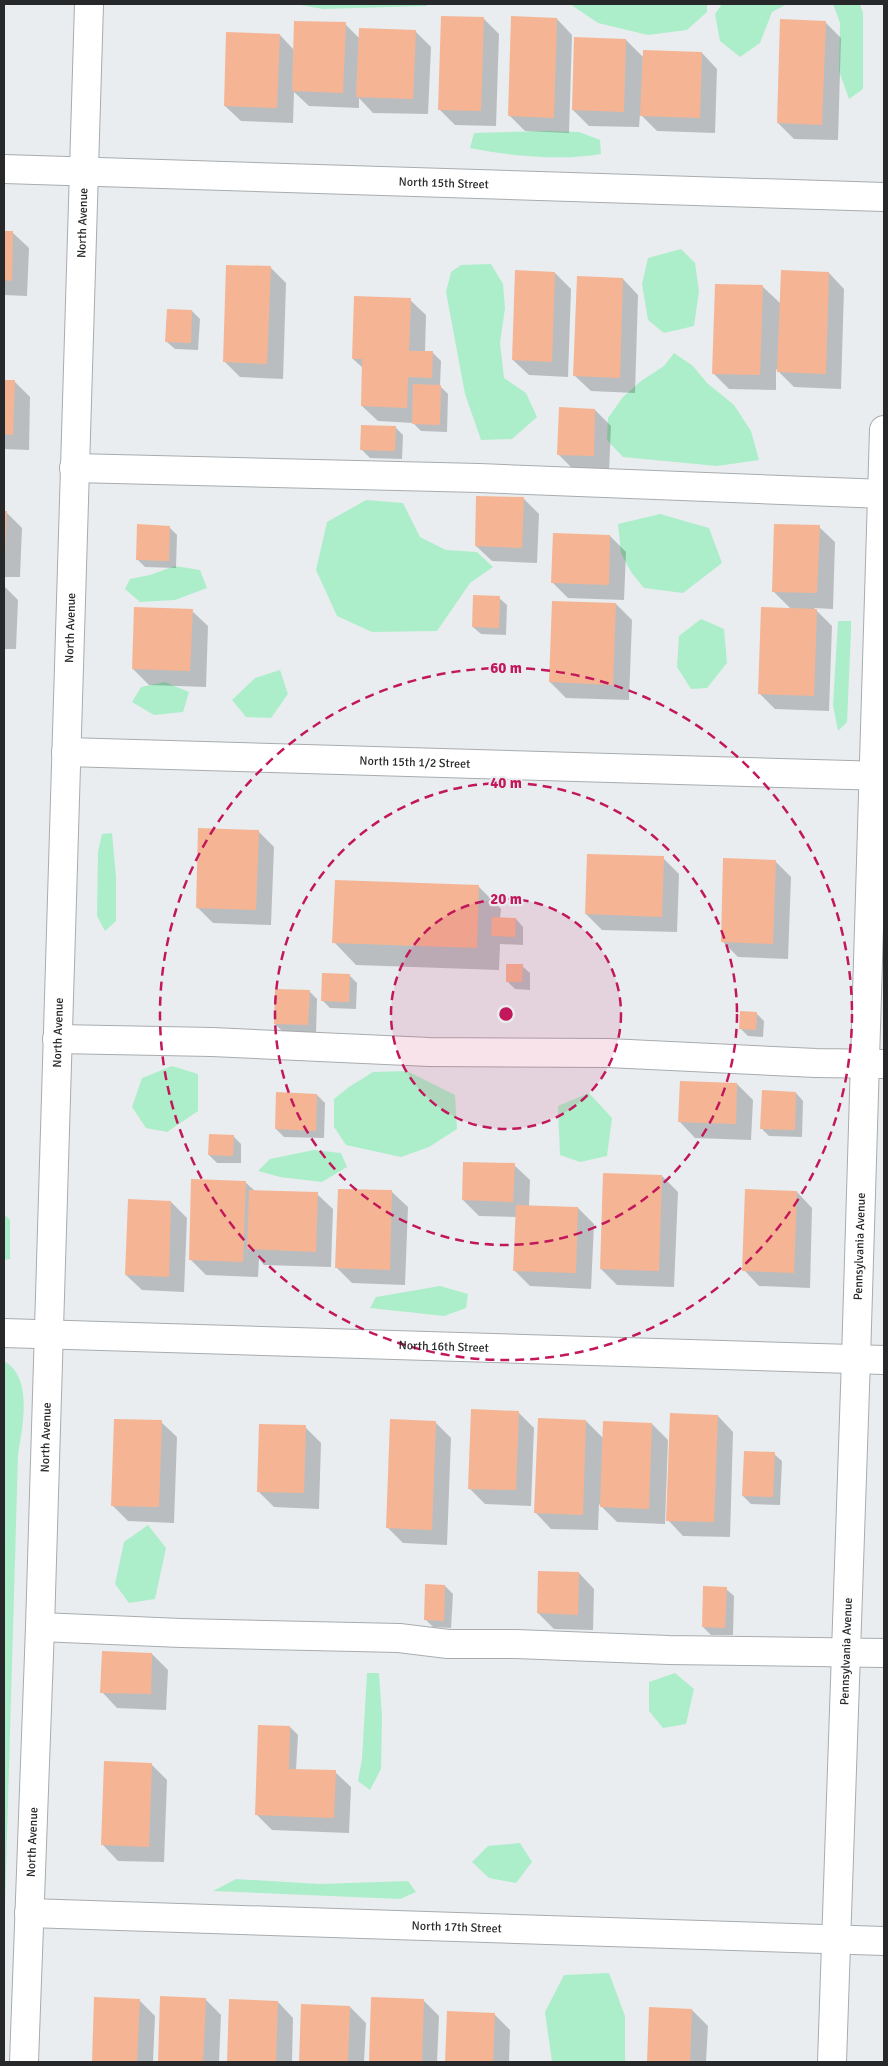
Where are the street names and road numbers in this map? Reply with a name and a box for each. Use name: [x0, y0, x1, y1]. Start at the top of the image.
street label: North 15th Street: [398, 174, 489, 192]
street label: North Avenue: [74, 188, 91, 258]
street label: North Avenue: [62, 593, 79, 663]
street label: North 15th 1/2 Street: [359, 753, 470, 771]
street label: North Avenue: [49, 997, 67, 1068]
street label: Pennsylvania Avenue: [850, 1192, 869, 1300]
street label: North 16th Street: [399, 1338, 489, 1355]
street label: North Avenue: [37, 1402, 54, 1473]
street label: Pennsylvania Avenue: [837, 1597, 855, 1705]
street label: North Avenue: [23, 1807, 41, 1877]
street label: North 17th Street: [411, 1918, 502, 1936]

